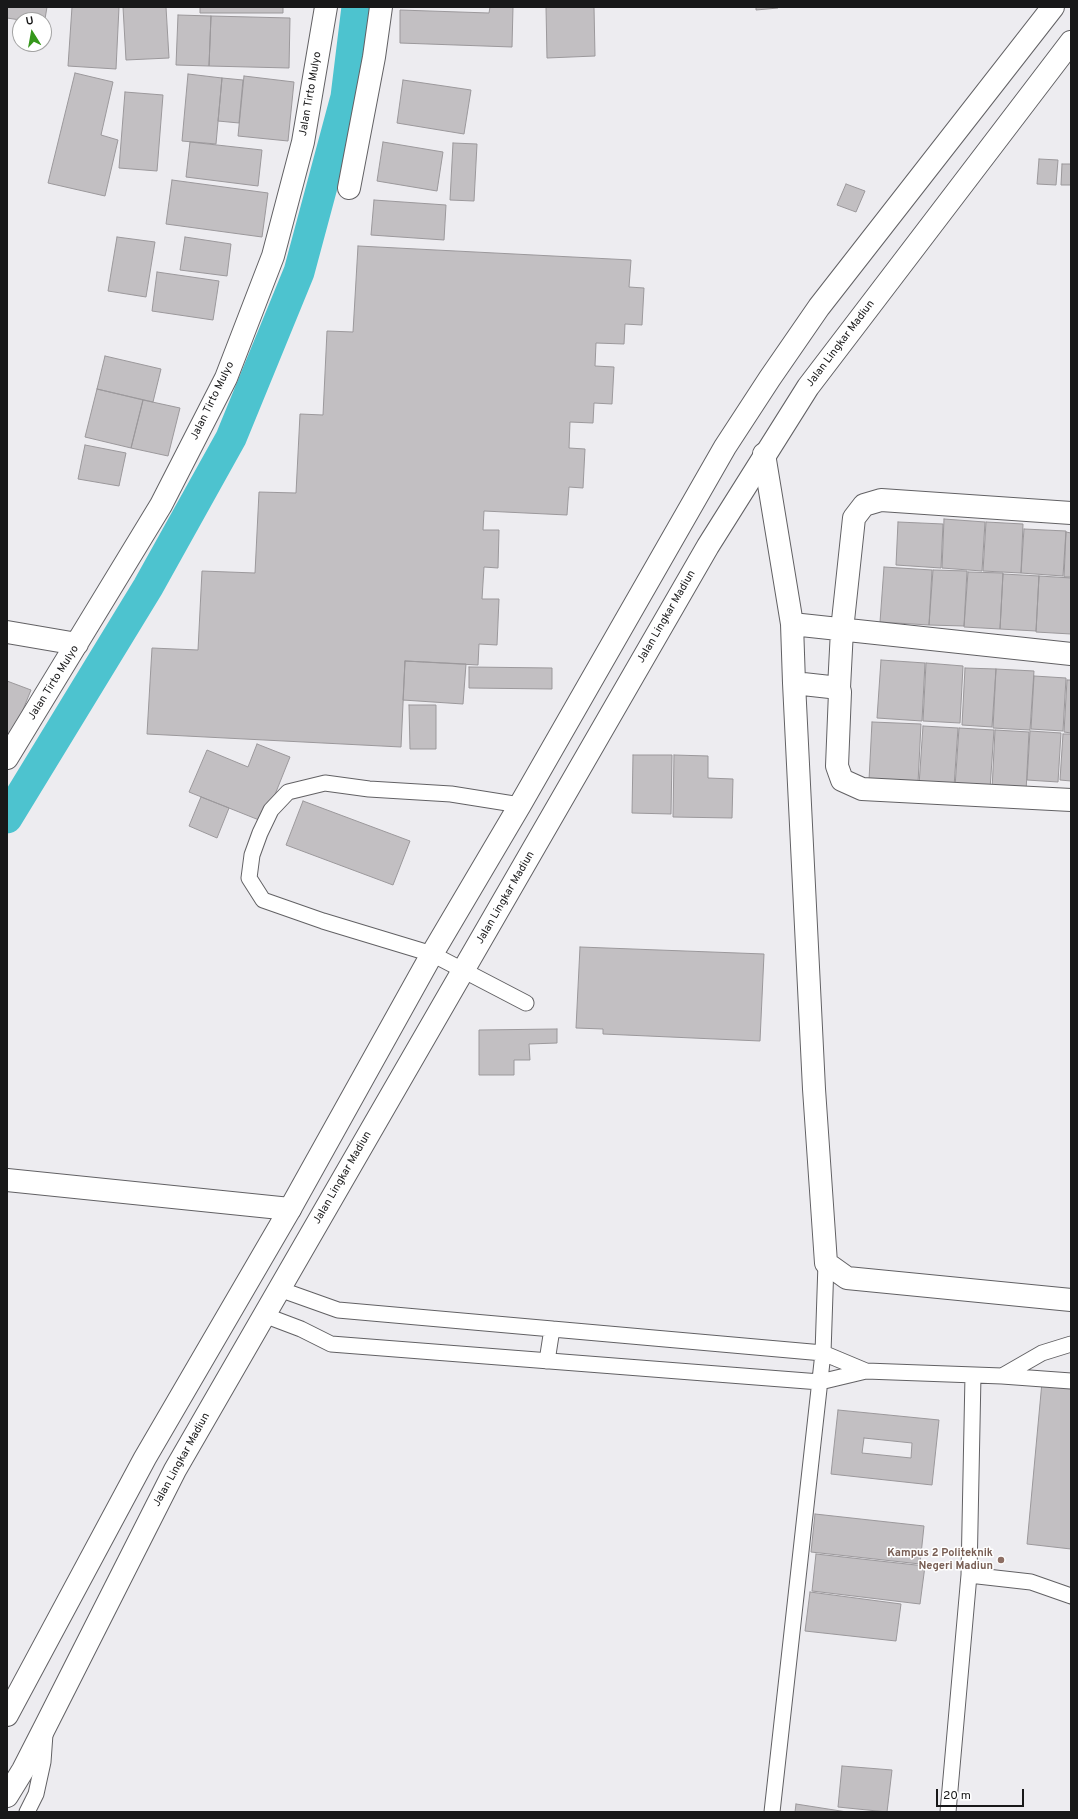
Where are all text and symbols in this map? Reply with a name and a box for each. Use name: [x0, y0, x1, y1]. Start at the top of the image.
north arrow: [12, 12, 52, 52]
text: U: [25, 14, 35, 29]
street label: Jalan Tirto Mulyo: [297, 51, 325, 137]
street label: Jalan Lingkar Madiun: [804, 298, 878, 390]
street label: Jalan Tirto Mulyo: [188, 360, 238, 442]
street label: Jalan Lingkar Madiun: [635, 568, 699, 666]
street label: Jalan Tirto Mulyo: [26, 643, 82, 723]
street label: Jalan Lingkar Madiun: [474, 849, 538, 947]
street label: Jalan Lingkar Madiun: [311, 1129, 375, 1227]
street label: Jalan Lingkar Madiun: [151, 1411, 213, 1509]
place label: Kampus 2 Politeknik Negeri Madiun: [887, 1547, 993, 1573]
marker: Kampus 2 Politeknik Negeri Madiun: [996, 1555, 1006, 1565]
scale bar: [938, 1781, 1026, 1807]
text: 20 m: [943, 1788, 971, 1804]

